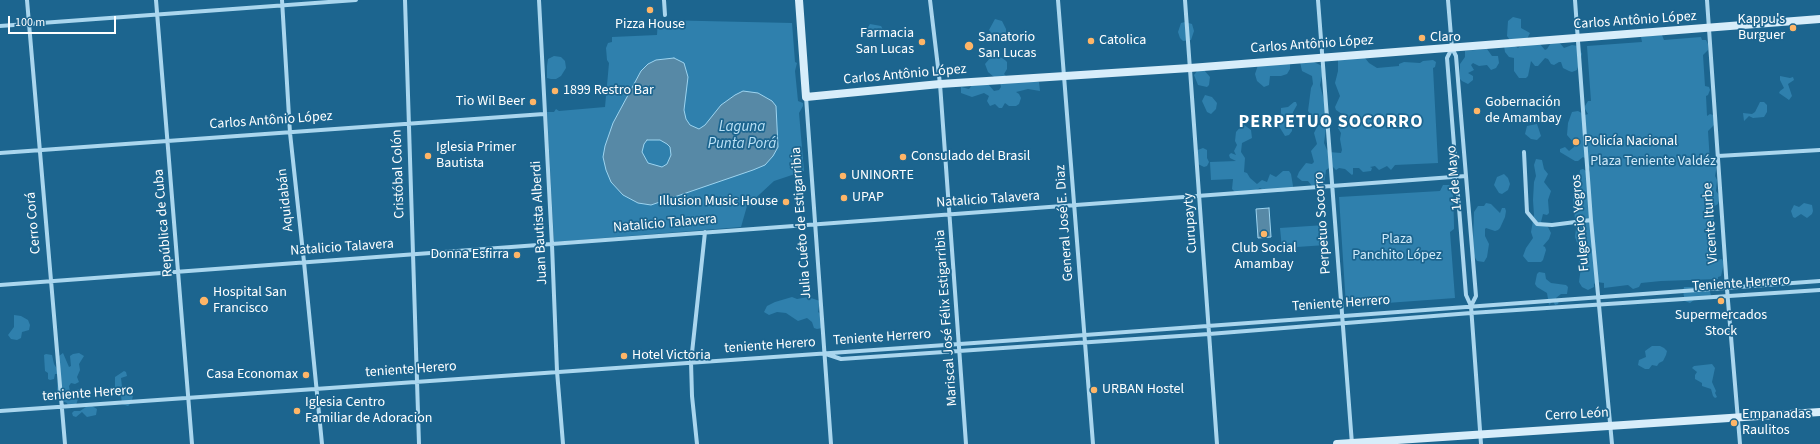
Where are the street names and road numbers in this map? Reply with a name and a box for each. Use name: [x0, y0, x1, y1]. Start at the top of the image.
street label: Carlos Antônio López: [1573, 8, 1697, 34]
street label: Carlos Antônio López: [1250, 32, 1374, 58]
street label: Carlos Antônio López: [843, 61, 967, 89]
street label: Carlos Antônio López: [209, 108, 333, 134]
street label: Cristóbal Colón: [389, 129, 409, 219]
street label: 14 de Mayo: [1444, 145, 1466, 211]
street label: Julia Cuéto de Estigarribia: [788, 146, 816, 300]
street label: Juan Bautista Alberdi: [528, 160, 552, 286]
street label: General José E. Diaz: [1053, 164, 1077, 282]
street label: República de Cuba: [151, 168, 177, 278]
street label: Aquidabán: [274, 168, 298, 232]
street label: Perpetuo Socorro: [1311, 171, 1335, 275]
street label: Fulgencio Yegros: [1568, 174, 1594, 272]
street label: Vicente Iturbe: [1700, 182, 1722, 264]
street label: Natalicio Talavera: [936, 188, 1040, 212]
street label: Cerro Corá: [23, 191, 45, 255]
street label: Curupayty: [1181, 192, 1201, 254]
street label: Natalicio Talavera: [613, 211, 717, 237]
street label: Mariscal José Félix Estigarribia: [932, 229, 962, 407]
street label: Natalicio Talavera: [290, 236, 394, 260]
street label: Teniente Herrero: [1691, 272, 1791, 296]
street label: Teniente Herrero: [1291, 292, 1391, 316]
street label: Teniente Herrero: [832, 326, 932, 350]
street label: teniente Herero: [724, 334, 816, 358]
street label: teniente Herero: [365, 358, 457, 382]
street label: teniente Herero: [42, 382, 134, 406]
street label: Cerro León: [1545, 405, 1609, 425]

